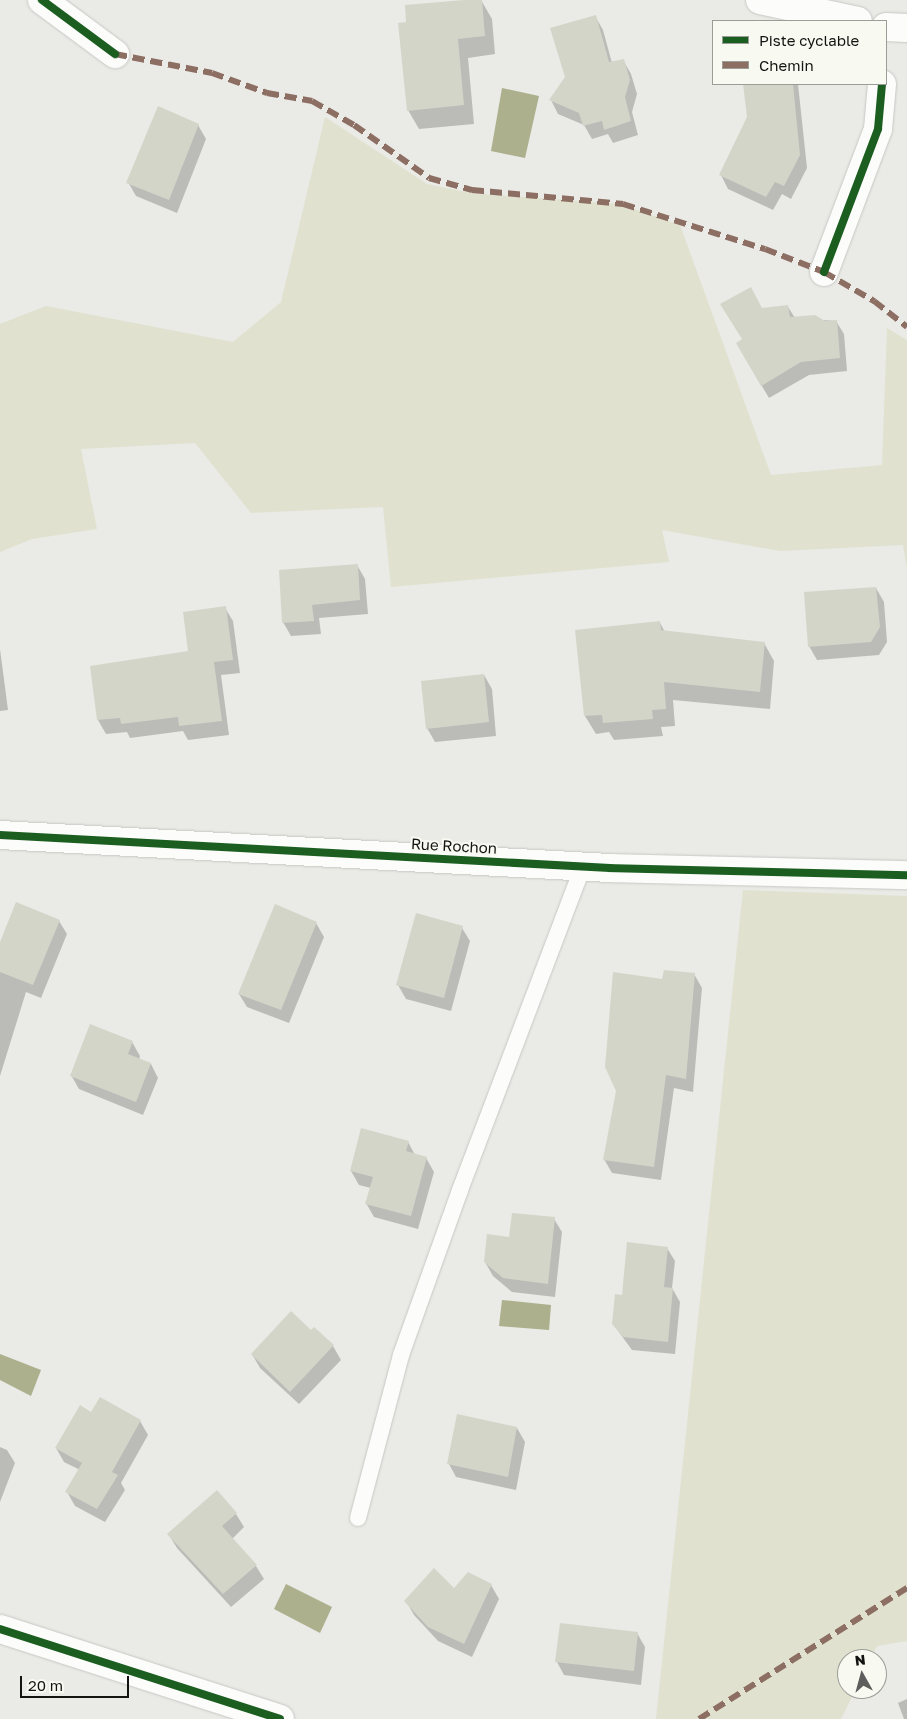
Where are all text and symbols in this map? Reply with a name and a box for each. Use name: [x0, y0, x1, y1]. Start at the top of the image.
legend: [712, 20, 887, 85]
text: Piste cyclable: [759, 31, 859, 49]
text: Chemin: [759, 56, 814, 74]
street label: Rue Rochon: [411, 835, 497, 857]
north arrow: [837, 1649, 887, 1699]
text: N: [854, 1651, 867, 1669]
scale bar: [22, 1666, 131, 1698]
text: 20 m: [28, 1676, 63, 1694]

